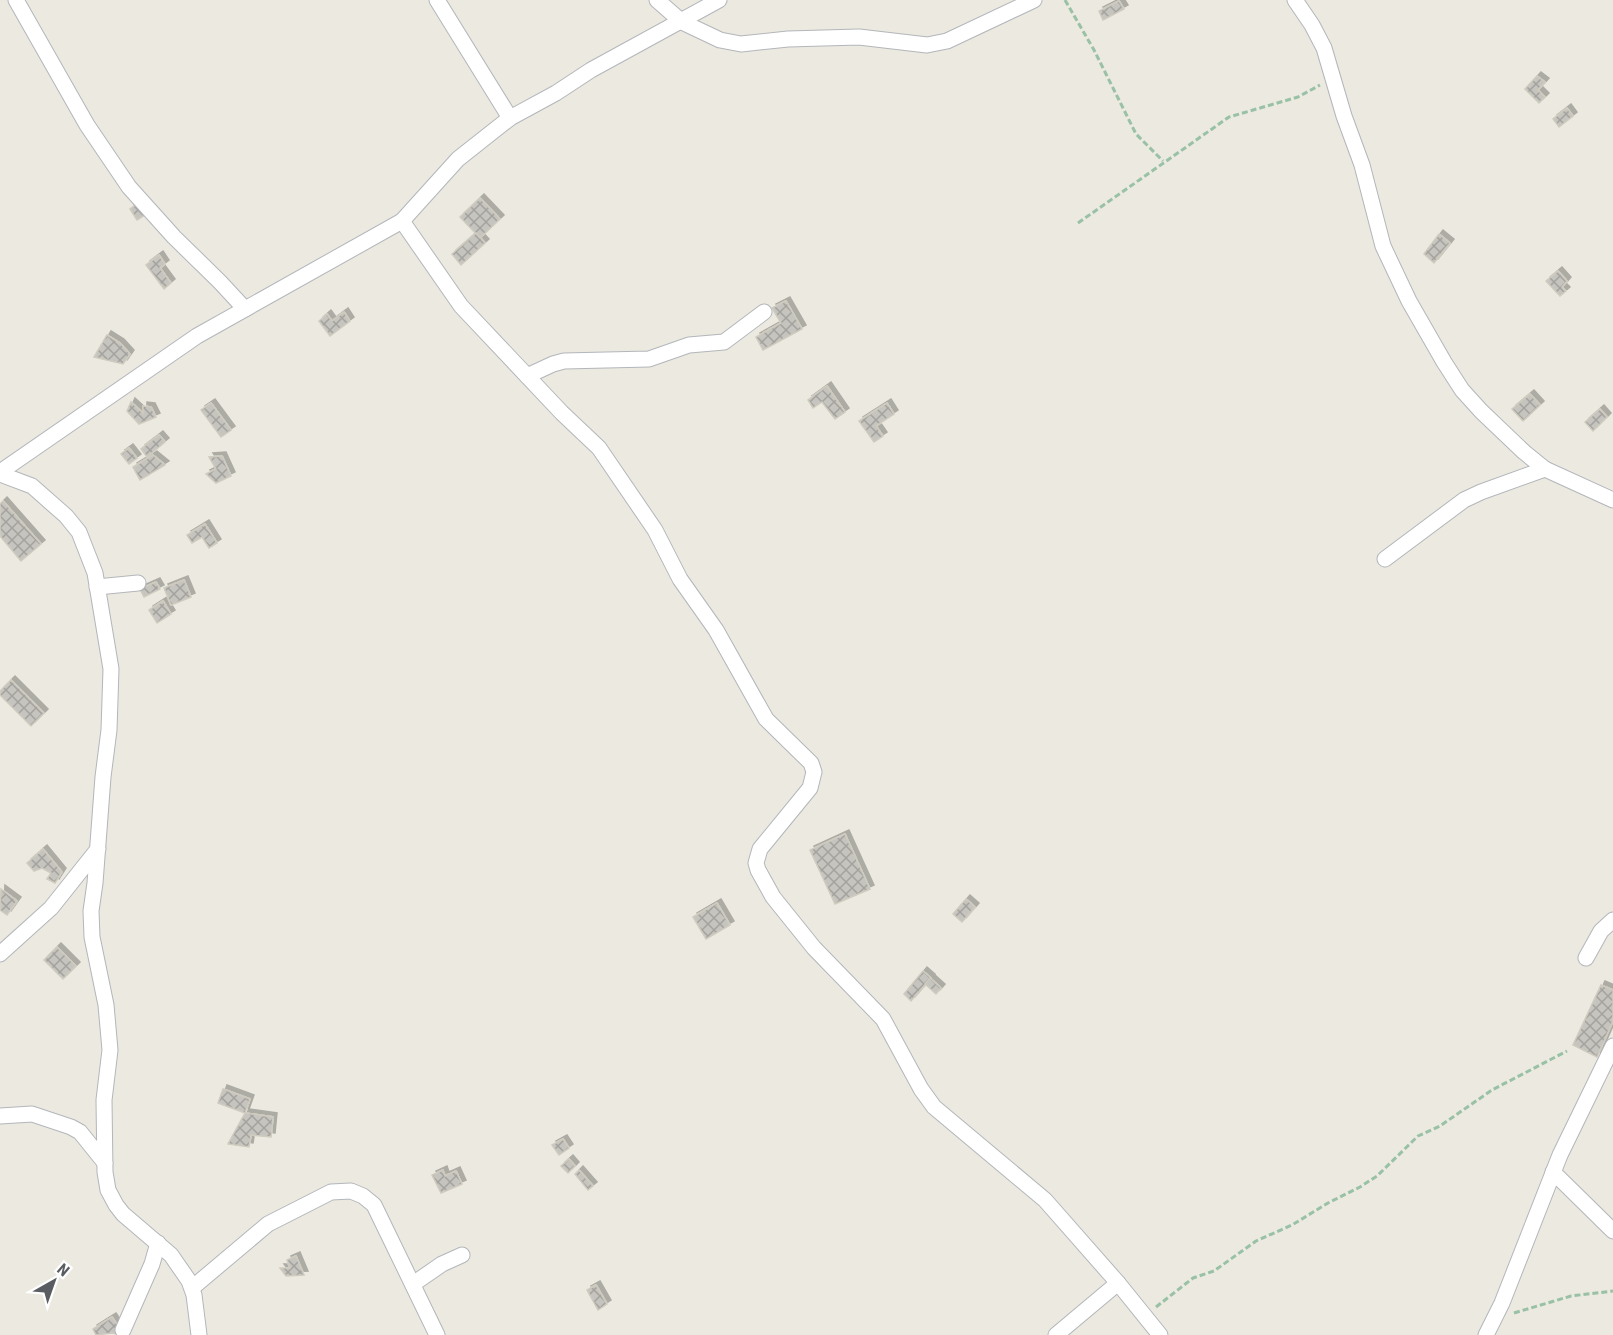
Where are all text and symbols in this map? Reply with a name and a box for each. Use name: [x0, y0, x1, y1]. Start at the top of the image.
north arrow: [24, 1251, 84, 1311]
text: N: [53, 1259, 73, 1280]

